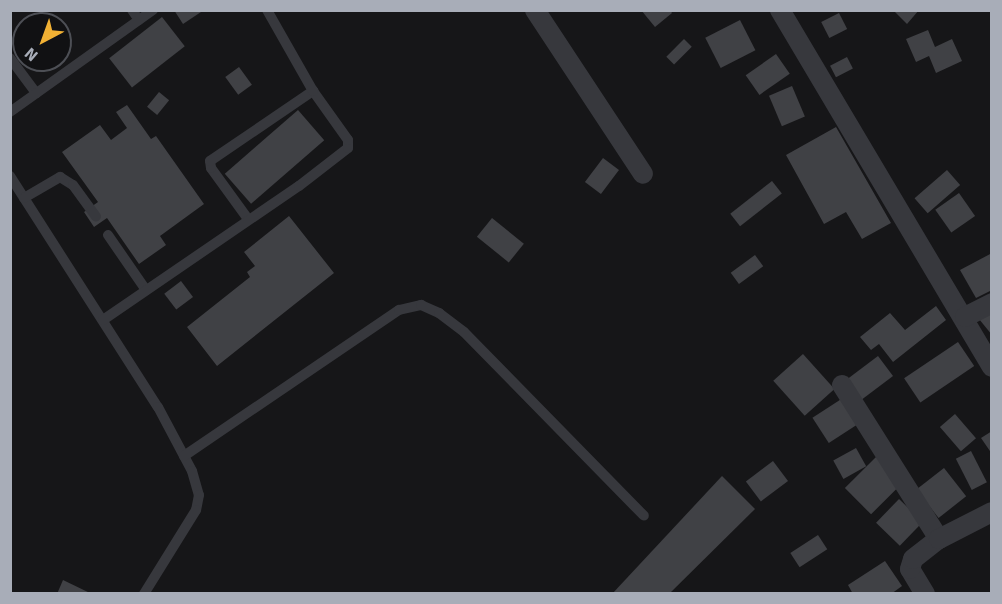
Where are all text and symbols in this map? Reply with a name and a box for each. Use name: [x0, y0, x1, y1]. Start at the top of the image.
north arrow: [12, 12, 72, 72]
text: N: [21, 43, 42, 65]

